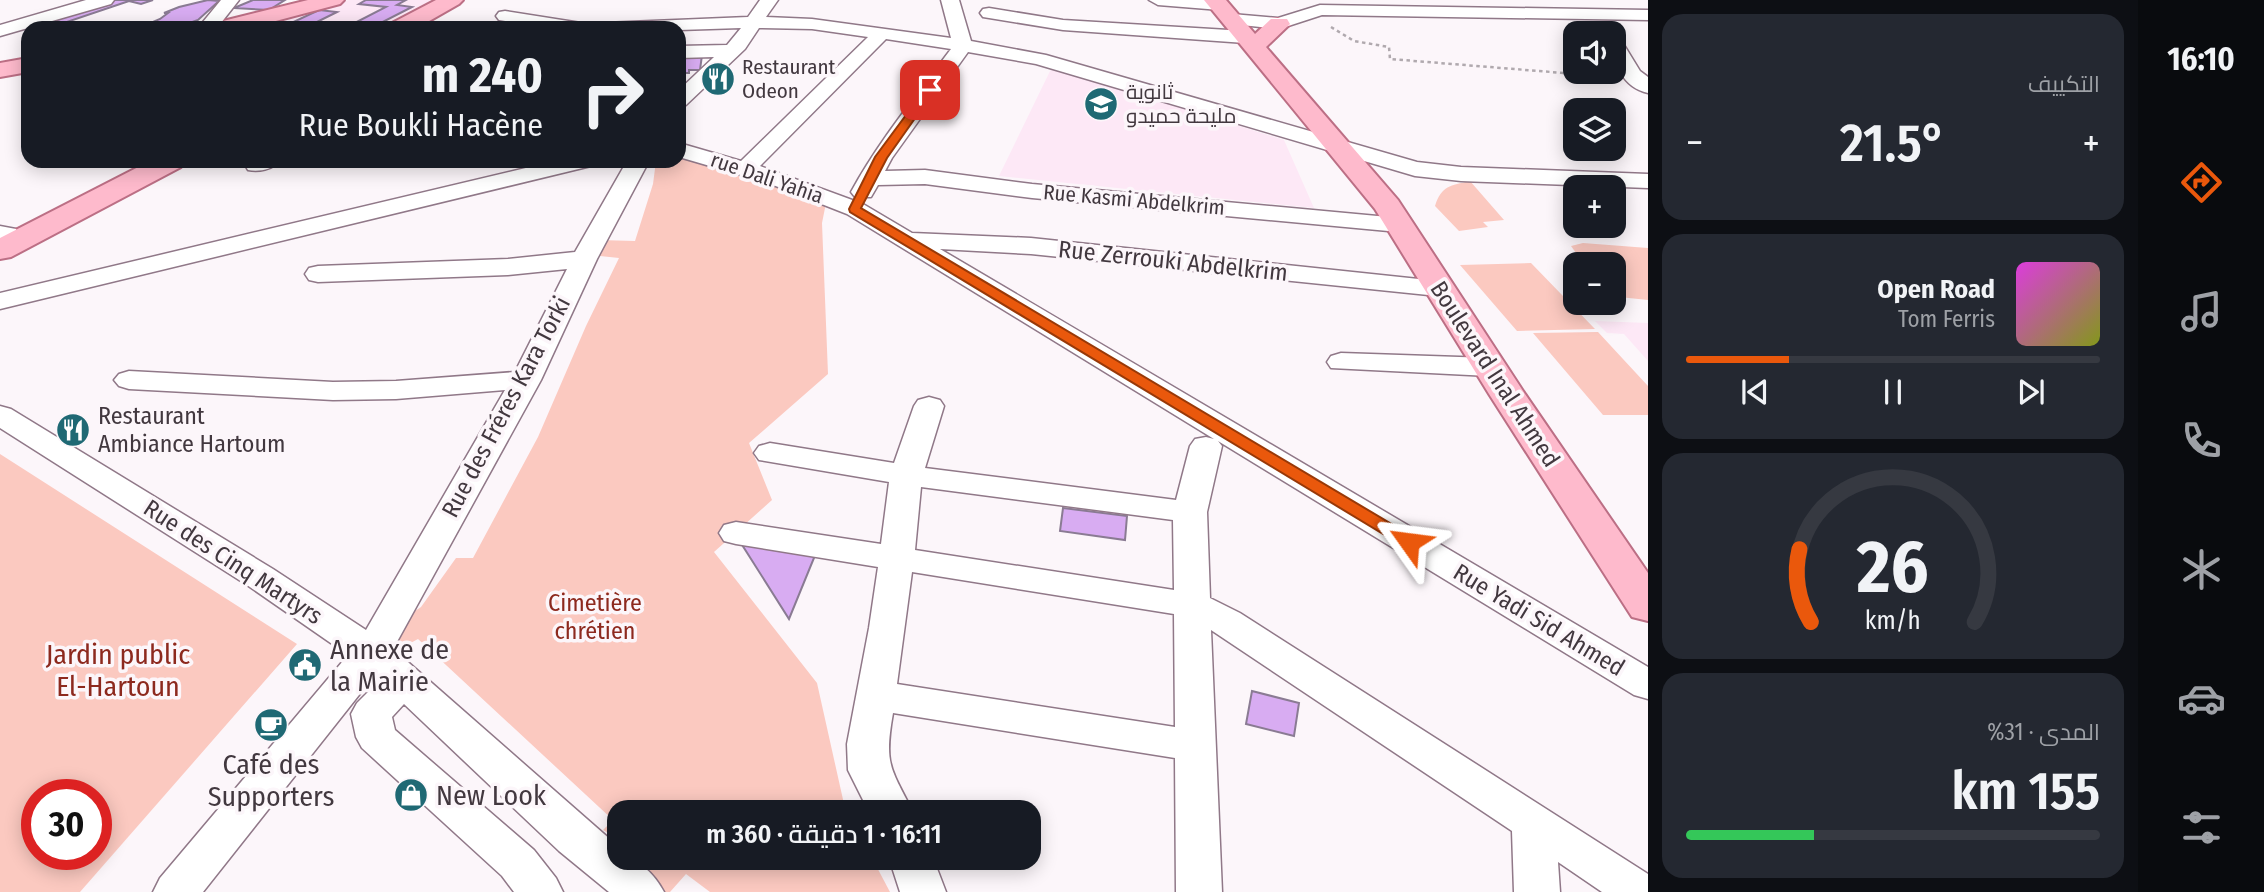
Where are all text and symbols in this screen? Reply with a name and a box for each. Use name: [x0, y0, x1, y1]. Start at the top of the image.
map controls: [1563, 21, 1626, 315]
button: sound: [1563, 21, 1626, 84]
text: 16:10: [2167, 40, 2235, 78]
text: 240 m: [422, 46, 543, 105]
icon: right: [567, 49, 658, 140]
place label: Restaurant Odeon: [742, 54, 835, 104]
restaurant icon: Restaurant Odeon: [699, 60, 737, 98]
pin: [900, 60, 960, 120]
text: التكييف: [2028, 70, 2100, 98]
icon: arrive: [911, 71, 949, 109]
place label: ثانوية مليحة حميدو: [1126, 79, 1237, 129]
school or university icon: ثانوية مليحة حميدو: [1082, 85, 1120, 123]
button: layers: [1563, 98, 1626, 161]
text: Rue Boukli Hacène: [299, 106, 543, 144]
text: 21.5°: [1840, 112, 1946, 175]
text: −: [1686, 120, 1703, 166]
text: +: [2083, 120, 2100, 166]
street label: rue Dali Yahia: [707, 147, 827, 209]
icon: directions: [2177, 158, 2226, 207]
button: +: [1563, 175, 1626, 238]
street label: Rue Kasmi Abdelkrim: [1042, 179, 1226, 221]
street label: Rue Zerrouki Abdelkrim: [1057, 235, 1289, 287]
button: −: [1563, 252, 1626, 315]
text: Open Road: [1877, 274, 1995, 305]
street label: Boulevard Inal Ahmed: [1425, 276, 1565, 472]
icon: music: [2177, 287, 2226, 336]
street label: Rue des Fréres Kara Torki: [436, 292, 576, 522]
text: Tom Ferris: [1898, 305, 1995, 333]
icon: previous: [1736, 373, 1774, 411]
icon: pause: [1874, 373, 1912, 411]
icon: next: [2012, 373, 2050, 411]
place label: Restaurant Ambiance Hartoum: [98, 402, 285, 458]
restaurant icon: Restaurant Ambiance Hartoum: [54, 411, 92, 449]
icon: phone: [2177, 416, 2226, 465]
street label: Rue des Cinq Martyrs: [139, 494, 327, 630]
position arrow: [1372, 505, 1446, 579]
text: 26: [1856, 524, 1929, 611]
icon: climate: [2177, 545, 2226, 594]
street label: Rue Yadi Sid Ahmed: [1448, 558, 1630, 682]
park label: Cimetière chrétien: [548, 589, 642, 645]
text: km/h: [1865, 606, 1921, 636]
place label: Annexe de la Mairie: [330, 633, 449, 698]
park label: Jardin public El-Hartoun: [46, 638, 190, 703]
public building icon: Annexe de la Mairie: [286, 646, 324, 684]
icon: car: [2177, 674, 2226, 723]
cafe icon: Café des Supporters: [252, 706, 290, 744]
text: المدى · 31%: [1987, 718, 2100, 746]
place label: Café des Supporters: [208, 748, 334, 813]
text: 155 km: [1952, 760, 2100, 823]
shop icon: New Look: [392, 776, 430, 814]
speed limit sign: 30: [21, 779, 112, 870]
place label: New Look: [436, 779, 547, 812]
icon: filters: [2177, 803, 2226, 852]
text: 16:11 · 1 دقيقة · 360 m: [706, 819, 942, 850]

